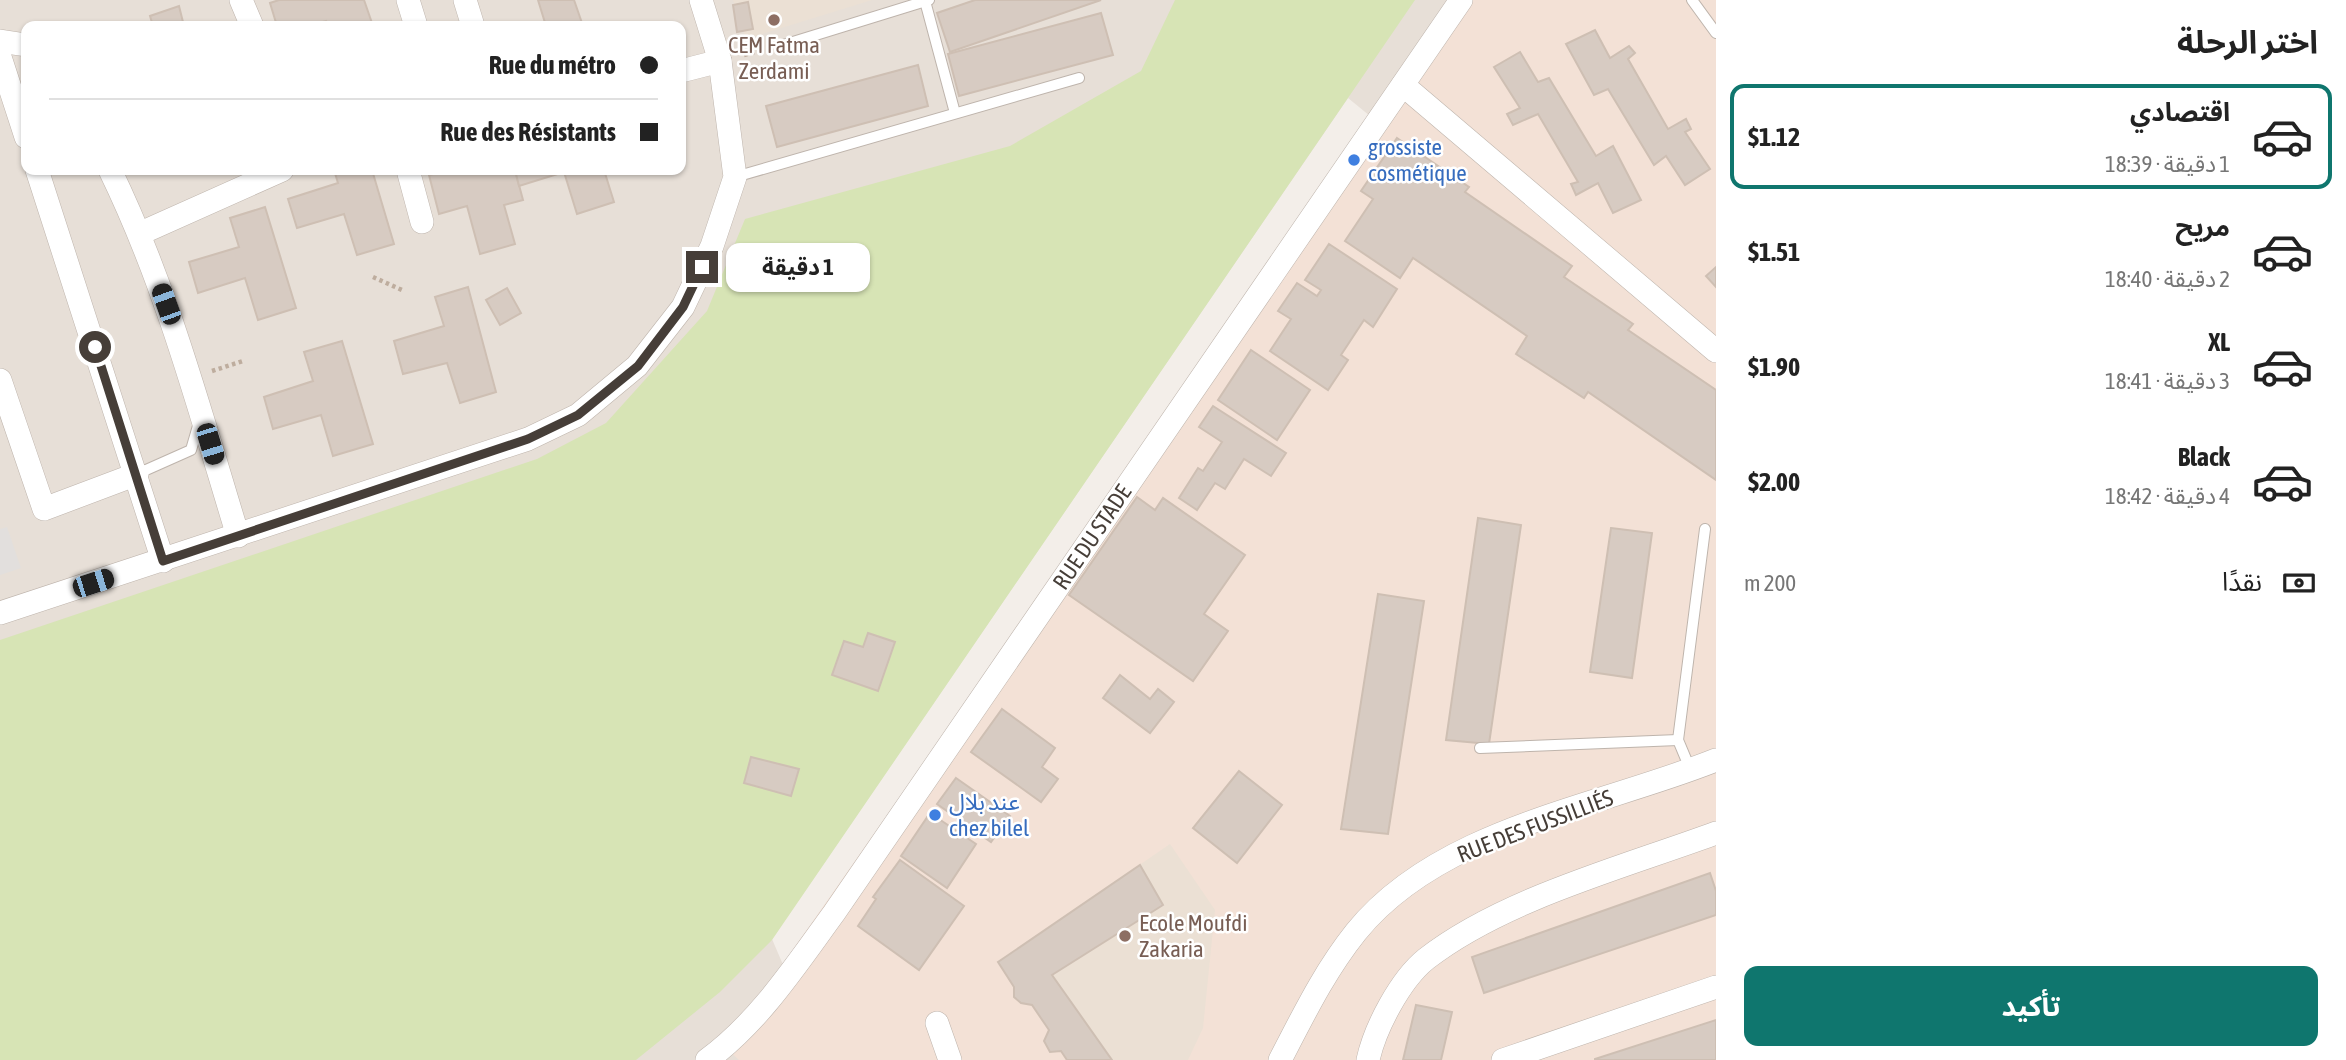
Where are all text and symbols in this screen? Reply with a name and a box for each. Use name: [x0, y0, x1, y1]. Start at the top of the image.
marker: CEM Fatma Zerdami: [766, 12, 782, 28]
text: اختر الرحلة: [2177, 23, 2318, 60]
place label: CEM Fatma Zerdami: [728, 32, 820, 84]
text: Rue du métro: [489, 50, 616, 80]
text: اقتصادي: [2130, 97, 2230, 127]
icon: car: [2251, 105, 2314, 168]
text: Rue des Résistants: [440, 117, 616, 147]
text: $1.12: [1748, 122, 1800, 152]
place label: grossiste cosmétique: [1368, 134, 1467, 186]
text: 1 دقيقة · 18:39: [2105, 151, 2230, 177]
marker: grossiste cosmétique: [1346, 152, 1362, 168]
text: مريح: [2175, 212, 2230, 242]
icon: car: [2251, 220, 2314, 283]
text: $1.51: [1748, 237, 1800, 267]
callout: 1 دقيقة: [726, 243, 870, 292]
route end: [686, 251, 718, 283]
text: 1 دقيقة: [762, 254, 834, 280]
text: 2 دقيقة · 18:40: [2105, 266, 2230, 292]
car: [149, 281, 184, 327]
text: XL: [2208, 327, 2230, 357]
route start: [79, 331, 111, 363]
icon: car: [2251, 335, 2314, 398]
text: $1.90: [1748, 352, 1800, 382]
text: 3 دقيقة · 18:41: [2105, 368, 2230, 394]
car: [194, 421, 227, 467]
text: Black: [2178, 442, 2230, 472]
icon: car: [2251, 450, 2314, 513]
text: $2.00: [1748, 467, 1800, 497]
street label: RUE DU STADE: [1048, 480, 1137, 594]
text: 4 دقيقة · 18:42: [2105, 483, 2230, 509]
icon: cash: [2280, 564, 2318, 602]
car: [70, 567, 117, 599]
text: نقدًا: [2222, 567, 2262, 597]
text: 200 m: [1744, 570, 1796, 596]
street label: RUE DES FUSSILLIÉS: [1453, 784, 1617, 868]
place label: عند بلال chez bilel: [949, 789, 1029, 841]
marker: عند بلال chez bilel: [927, 807, 943, 823]
place label: Ecole Moufdi Zakaria: [1139, 910, 1247, 962]
marker: Ecole Moufdi Zakaria: [1117, 928, 1133, 944]
button: تأكيد: [1744, 966, 2318, 1046]

